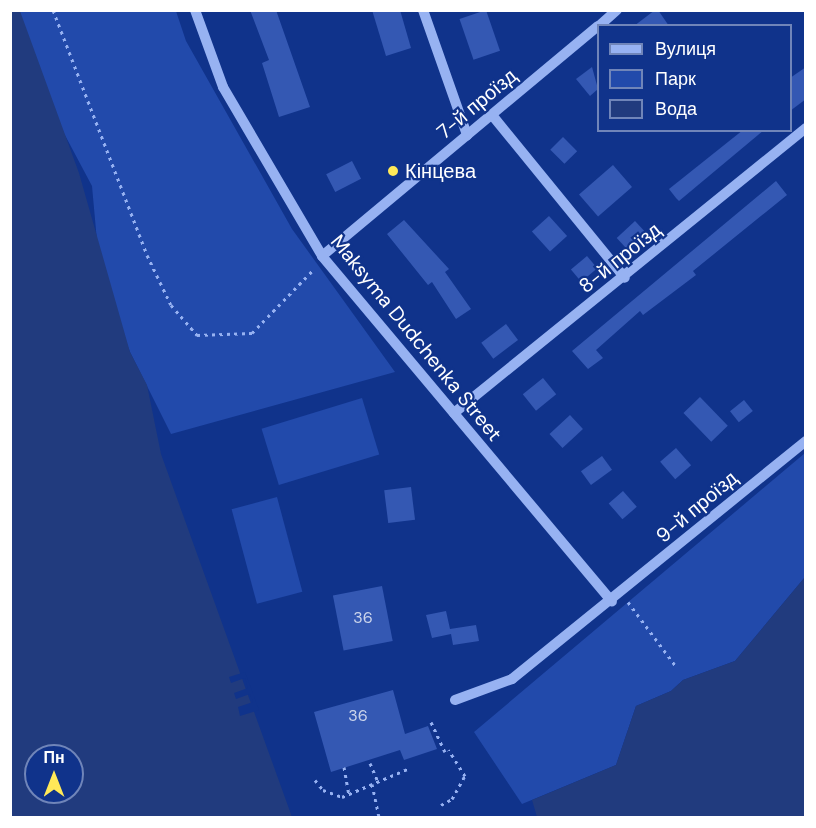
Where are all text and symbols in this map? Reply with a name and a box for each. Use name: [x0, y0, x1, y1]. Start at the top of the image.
legend: [597, 24, 792, 132]
text: Вулиця: [655, 37, 716, 61]
street label: 7-й проїзд: [432, 64, 522, 144]
text: Парк: [655, 67, 696, 91]
text: Вода: [655, 97, 697, 121]
place label: Кінцева: [405, 159, 476, 183]
marker: Кінцева: [386, 164, 400, 178]
street label: 8-й проїзд: [574, 218, 666, 298]
street label: Maksyma Dudchenka Street: [325, 230, 507, 446]
street label: 9-й проїзд: [651, 466, 743, 548]
house number: 36: [353, 608, 373, 628]
house number: 36: [348, 706, 368, 726]
north arrow: [24, 744, 84, 804]
text: Пн: [43, 747, 65, 768]

